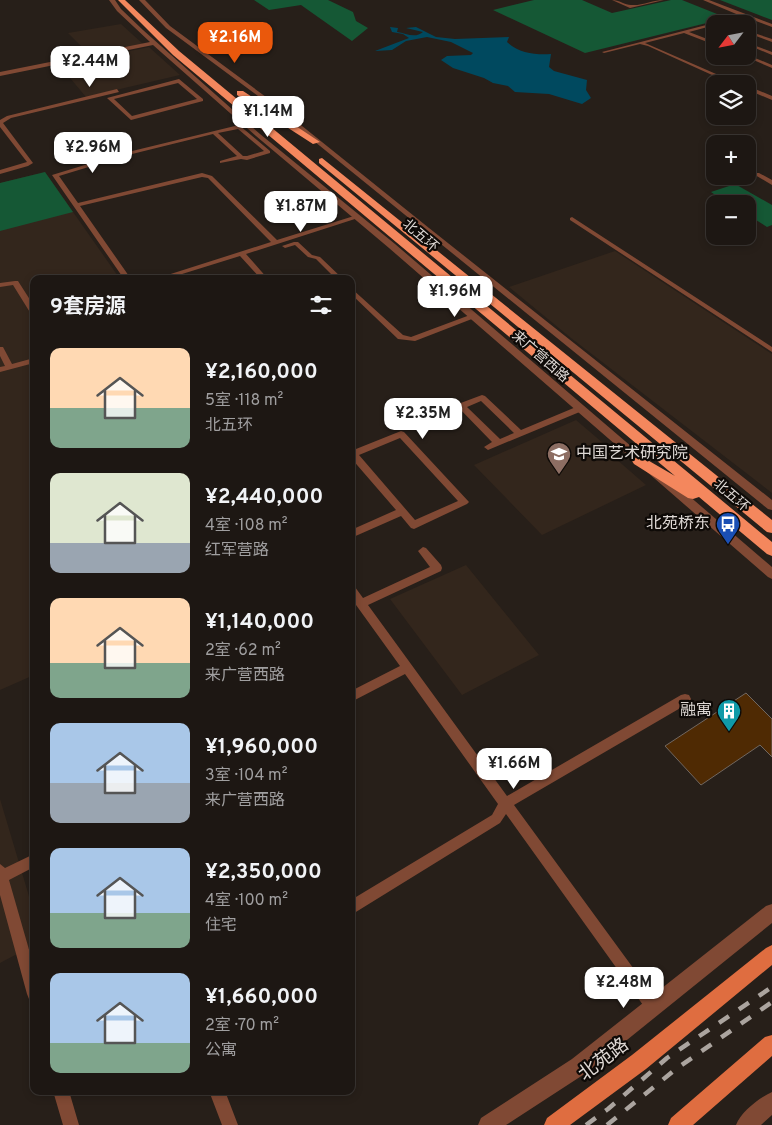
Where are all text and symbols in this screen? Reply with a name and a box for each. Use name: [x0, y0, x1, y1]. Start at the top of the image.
north arrow: [706, 15, 756, 65]
map controls: [706, 15, 756, 245]
pin: ¥2.16M: [194, 22, 276, 64]
text: ¥2.16M: [209, 28, 261, 48]
pin: ¥2.44M: [49, 46, 131, 88]
text: ¥2.44M: [62, 52, 118, 72]
button: layers: [706, 75, 756, 125]
pin: ¥1.14M: [227, 96, 309, 138]
text: ¥1.14M: [243, 102, 293, 122]
pin: ¥2.96M: [52, 132, 134, 174]
button: +: [706, 135, 756, 185]
text: ¥2.96M: [65, 138, 121, 158]
pin: ¥1.87M: [260, 190, 342, 233]
button: −: [706, 195, 756, 245]
text: ¥1.87M: [275, 197, 327, 217]
street label: 北五环: [398, 215, 442, 256]
pin: ¥1.96M: [414, 276, 496, 318]
text: ¥1.96M: [429, 282, 481, 302]
icon: filters: [307, 291, 335, 319]
text: 9套房源: [50, 294, 126, 321]
street label: 来广营西路: [508, 328, 572, 386]
text: ¥2,160,000: [205, 359, 318, 386]
icon: home: [90, 368, 150, 428]
text: 5室 · 118 m²: [205, 391, 283, 411]
pin: ¥2.35M: [382, 398, 464, 440]
text: ¥2.35M: [395, 404, 451, 424]
text: 北五环: [205, 416, 253, 436]
school or university icon: 中国艺术研究院: [546, 441, 572, 475]
place label: 中国艺术研究院: [576, 444, 688, 464]
street label: 北五环: [709, 475, 753, 516]
text: ¥2,440,000: [205, 484, 323, 511]
icon: home: [90, 493, 150, 553]
bus stop icon: 北苑桥东: [715, 511, 741, 545]
place label: 北苑桥东: [646, 514, 710, 534]
text: 4室 · 108 m²: [205, 516, 288, 536]
text: 红军营路: [205, 541, 269, 561]
text: ¥1,140,000: [205, 609, 314, 636]
icon: home: [90, 618, 150, 678]
text: 2室 · 62 m²: [205, 641, 281, 661]
text: 来广营西路: [205, 666, 285, 686]
building icon: 融寓: [716, 698, 742, 732]
place label: 融寓: [680, 701, 712, 721]
text: ¥1,960,000: [205, 734, 318, 761]
icon: home: [90, 743, 150, 803]
pin: ¥1.66M: [473, 748, 555, 790]
text: ¥1.66M: [488, 754, 540, 774]
text: 3室 · 104 m²: [205, 766, 287, 786]
text: 来广营西路: [205, 791, 285, 811]
text: ¥2,350,000: [205, 859, 322, 886]
icon: home: [90, 868, 150, 928]
text: 4室 · 100 m²: [205, 891, 288, 911]
text: 住宅: [205, 916, 237, 936]
pin: ¥2.48M: [583, 966, 665, 1009]
text: ¥2.48M: [596, 973, 652, 993]
text: ¥1,660,000: [205, 984, 318, 1011]
icon: home: [90, 993, 150, 1053]
text: 2室 · 70 m²: [205, 1016, 279, 1036]
street label: 北苑路: [574, 1033, 634, 1087]
text: 公寓: [205, 1041, 237, 1061]

